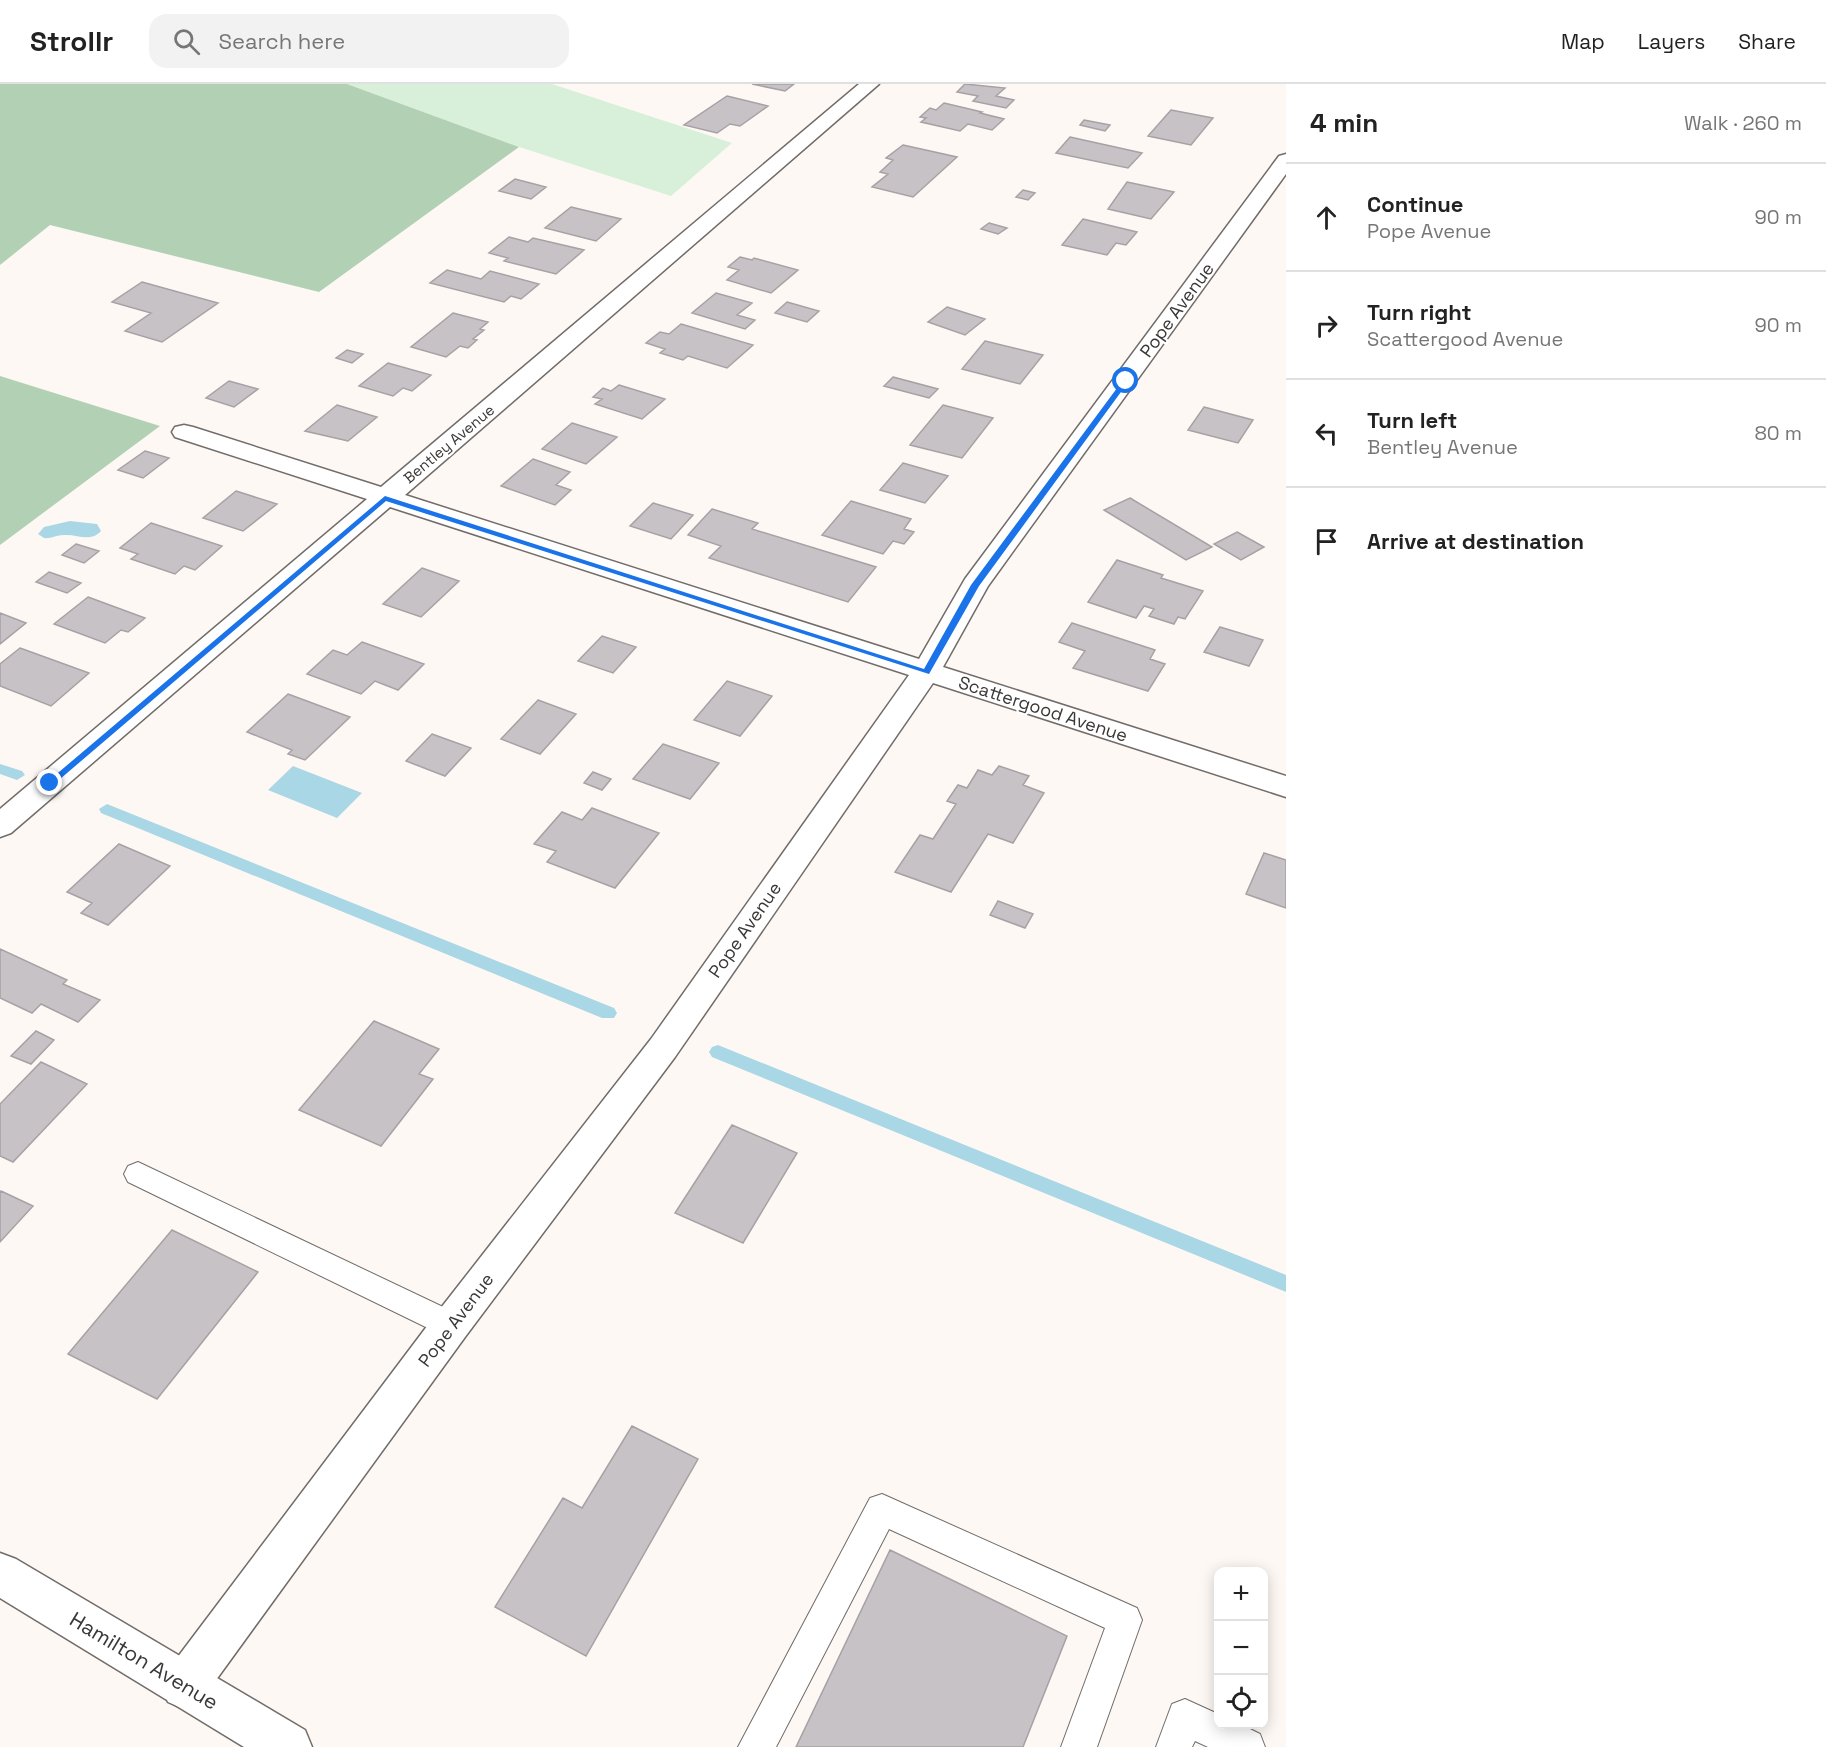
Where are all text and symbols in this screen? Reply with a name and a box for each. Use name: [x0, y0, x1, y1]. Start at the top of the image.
search box: [149, 14, 569, 68]
text: Strollr: [30, 23, 113, 59]
icon: search: [170, 25, 203, 58]
text: Search here: [218, 27, 345, 55]
text: Map: [1561, 28, 1605, 55]
text: Layers: [1638, 28, 1705, 55]
text: Share: [1738, 28, 1796, 55]
text: 4 min: [1310, 106, 1378, 140]
text: Walk · 260 m: [1684, 110, 1802, 136]
text: Continue: [1367, 190, 1463, 218]
icon: ahead: [1310, 201, 1343, 234]
text: 90 m: [1755, 204, 1802, 230]
text: Pope Avenue: [1367, 218, 1491, 244]
street label: Pope Avenue: [1134, 258, 1219, 362]
text: Turn right: [1367, 298, 1472, 326]
icon: right: [1310, 309, 1343, 342]
text: 90 m: [1755, 312, 1802, 338]
text: Scattergood Avenue: [1367, 326, 1563, 352]
route start: [1112, 367, 1138, 393]
street label: Bentley Avenue: [399, 400, 498, 487]
text: Turn left: [1367, 406, 1457, 434]
icon: left: [1310, 417, 1343, 450]
text: 80 m: [1754, 420, 1802, 446]
text: Bentley Avenue: [1367, 434, 1518, 460]
icon: arrive: [1310, 525, 1343, 558]
text: Arrive at destination: [1367, 527, 1584, 555]
street label: Scattergood Avenue: [956, 670, 1131, 747]
route end: [36, 769, 62, 795]
street label: Pope Avenue: [703, 877, 786, 982]
street label: Pope Avenue: [413, 1268, 498, 1371]
map controls: [1214, 1567, 1268, 1729]
button: +: [1214, 1567, 1268, 1621]
street label: Hamilton Avenue: [65, 1606, 223, 1716]
button: −: [1214, 1621, 1268, 1675]
button: locate: [1214, 1675, 1268, 1729]

